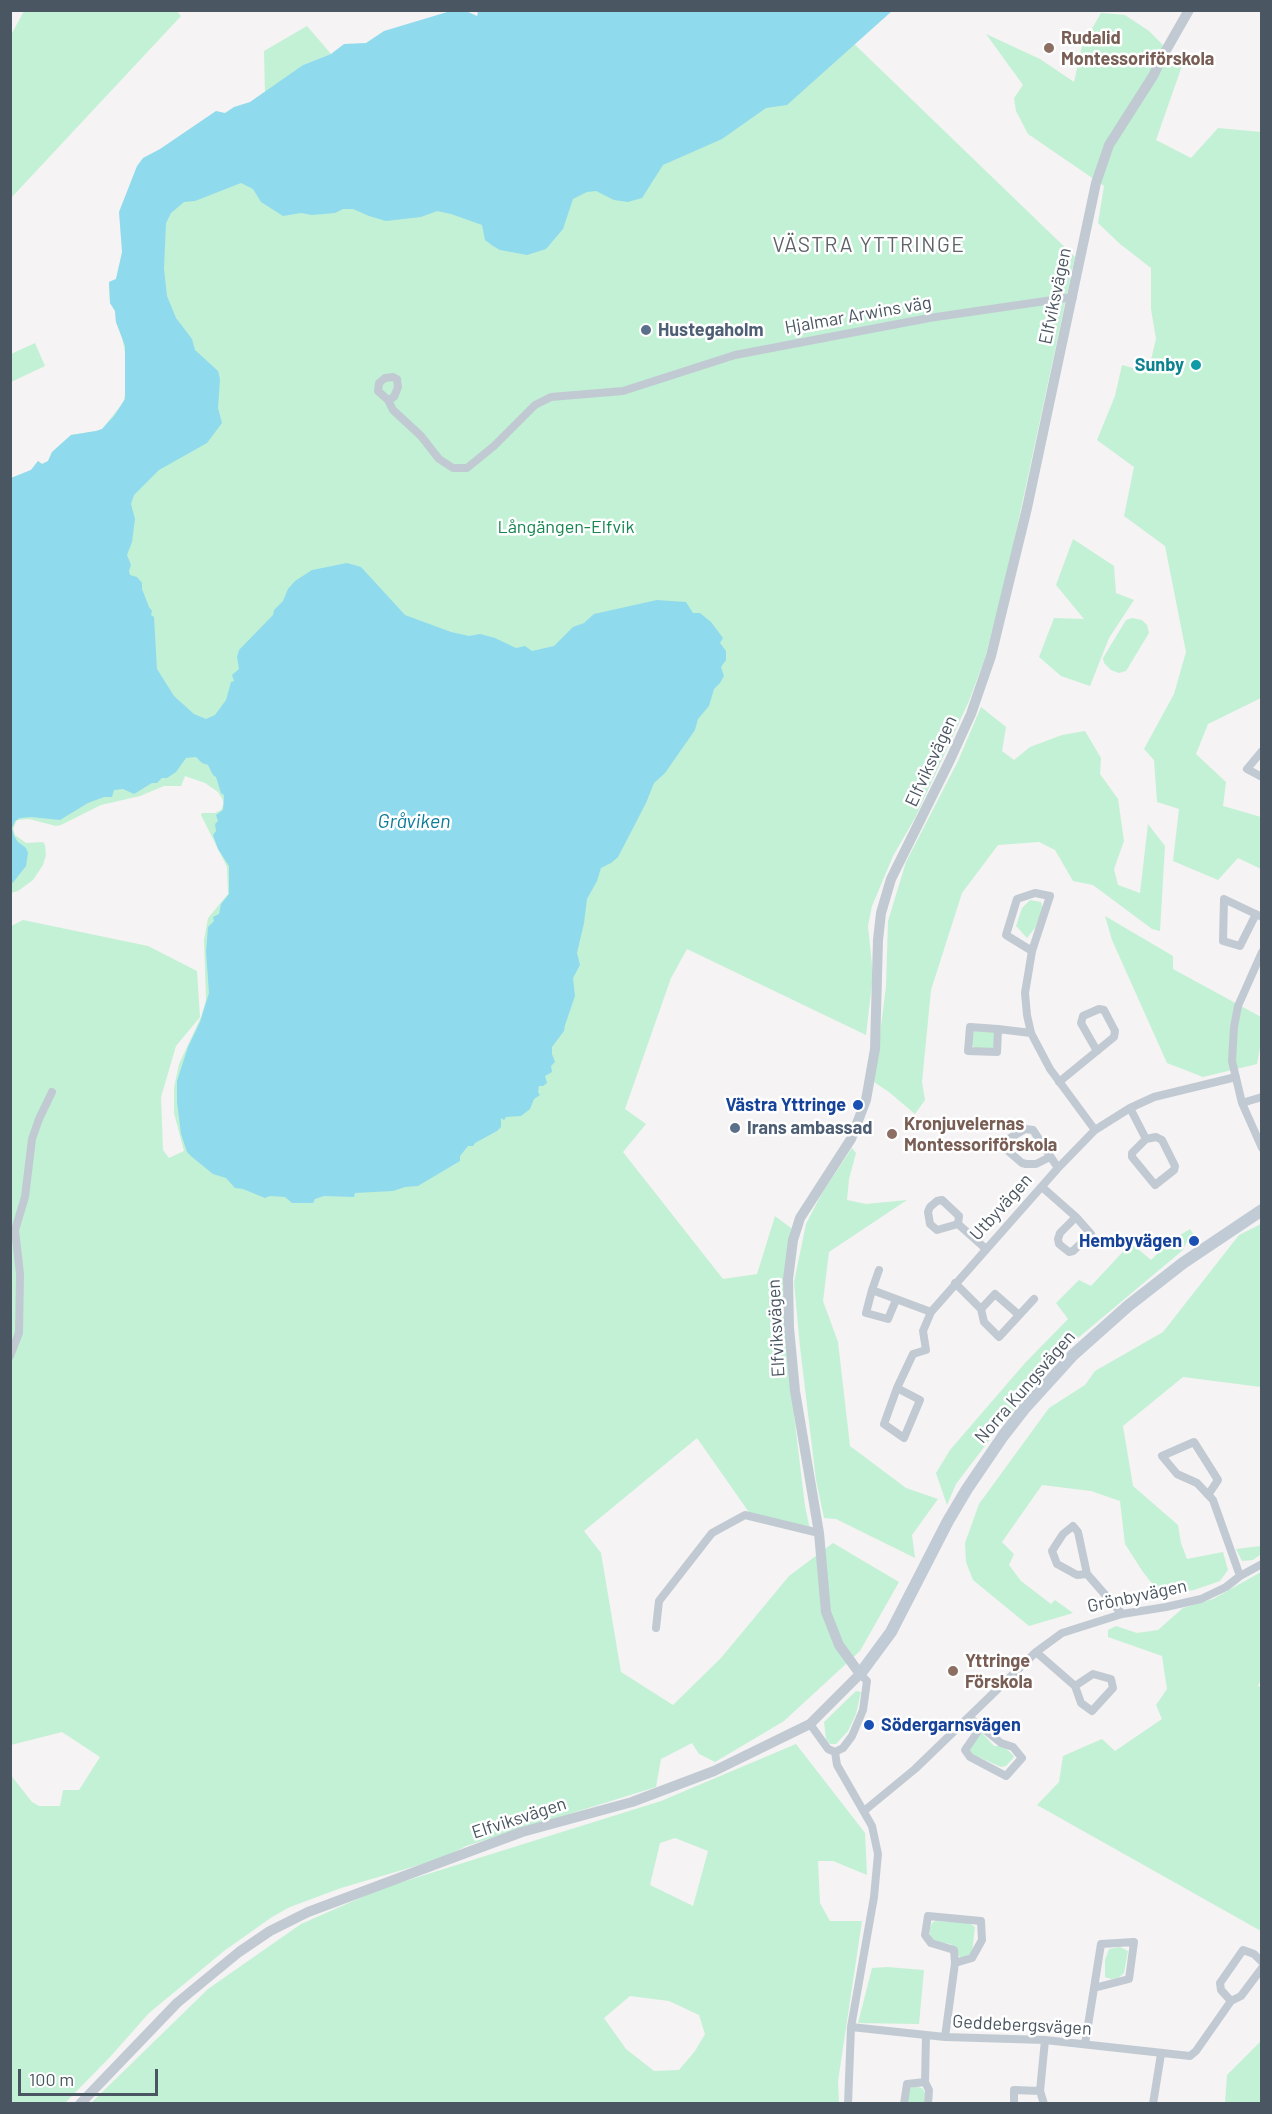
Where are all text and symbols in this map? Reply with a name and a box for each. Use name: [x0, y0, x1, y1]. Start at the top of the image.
place label: Rudalid Montessoriförskola: [1061, 27, 1214, 70]
marker: Rudalid Montessoriförskola: [1042, 41, 1056, 55]
district label: VÄSTRA YTTRINGE: [772, 232, 966, 258]
street label: Elfviksvägen: [1034, 246, 1076, 346]
street label: Hjalmar Arwins väg: [783, 291, 933, 339]
place label: Hustegaholm: [658, 319, 763, 341]
marker: Hustegaholm: [639, 323, 653, 337]
place label: Sunby: [1135, 354, 1184, 376]
marker: Sunby: [1189, 358, 1203, 372]
park label: Långängen-Elfvik: [497, 516, 635, 538]
street label: Elfviksvägen: [900, 712, 962, 810]
water label: Gråviken: [378, 809, 450, 833]
place label: Västra Yttringe: [725, 1094, 846, 1116]
marker: Västra Yttringe: [851, 1098, 865, 1112]
place label: Kronjuvelernas Montessoriförskola: [904, 1113, 1057, 1156]
place label: Irans ambassad: [747, 1117, 872, 1139]
marker: Irans ambassad: [728, 1121, 742, 1135]
marker: Kronjuvelernas Montessoriförskola: [885, 1127, 899, 1141]
street label: Utbyvägen: [965, 1169, 1037, 1245]
place label: Hembyvägen: [1079, 1230, 1182, 1252]
marker: Hembyvägen: [1187, 1234, 1201, 1248]
street label: Elfviksvägen: [763, 1278, 789, 1378]
street label: Norra Kungsvägen: [970, 1326, 1080, 1448]
street label: Grönbyvägen: [1085, 1575, 1189, 1617]
place label: Yttringe Förskola: [965, 1650, 1032, 1692]
marker: Yttringe Förskola: [946, 1664, 960, 1678]
place label: Södergarnsvägen: [881, 1714, 1021, 1736]
marker: Södergarnsvägen: [862, 1718, 876, 1732]
street label: Elfviksvägen: [469, 1793, 569, 1843]
street label: Geddebergsvägen: [952, 2011, 1092, 2039]
scale bar: [21, 2057, 160, 2095]
text: 100 m: [29, 2068, 74, 2090]

